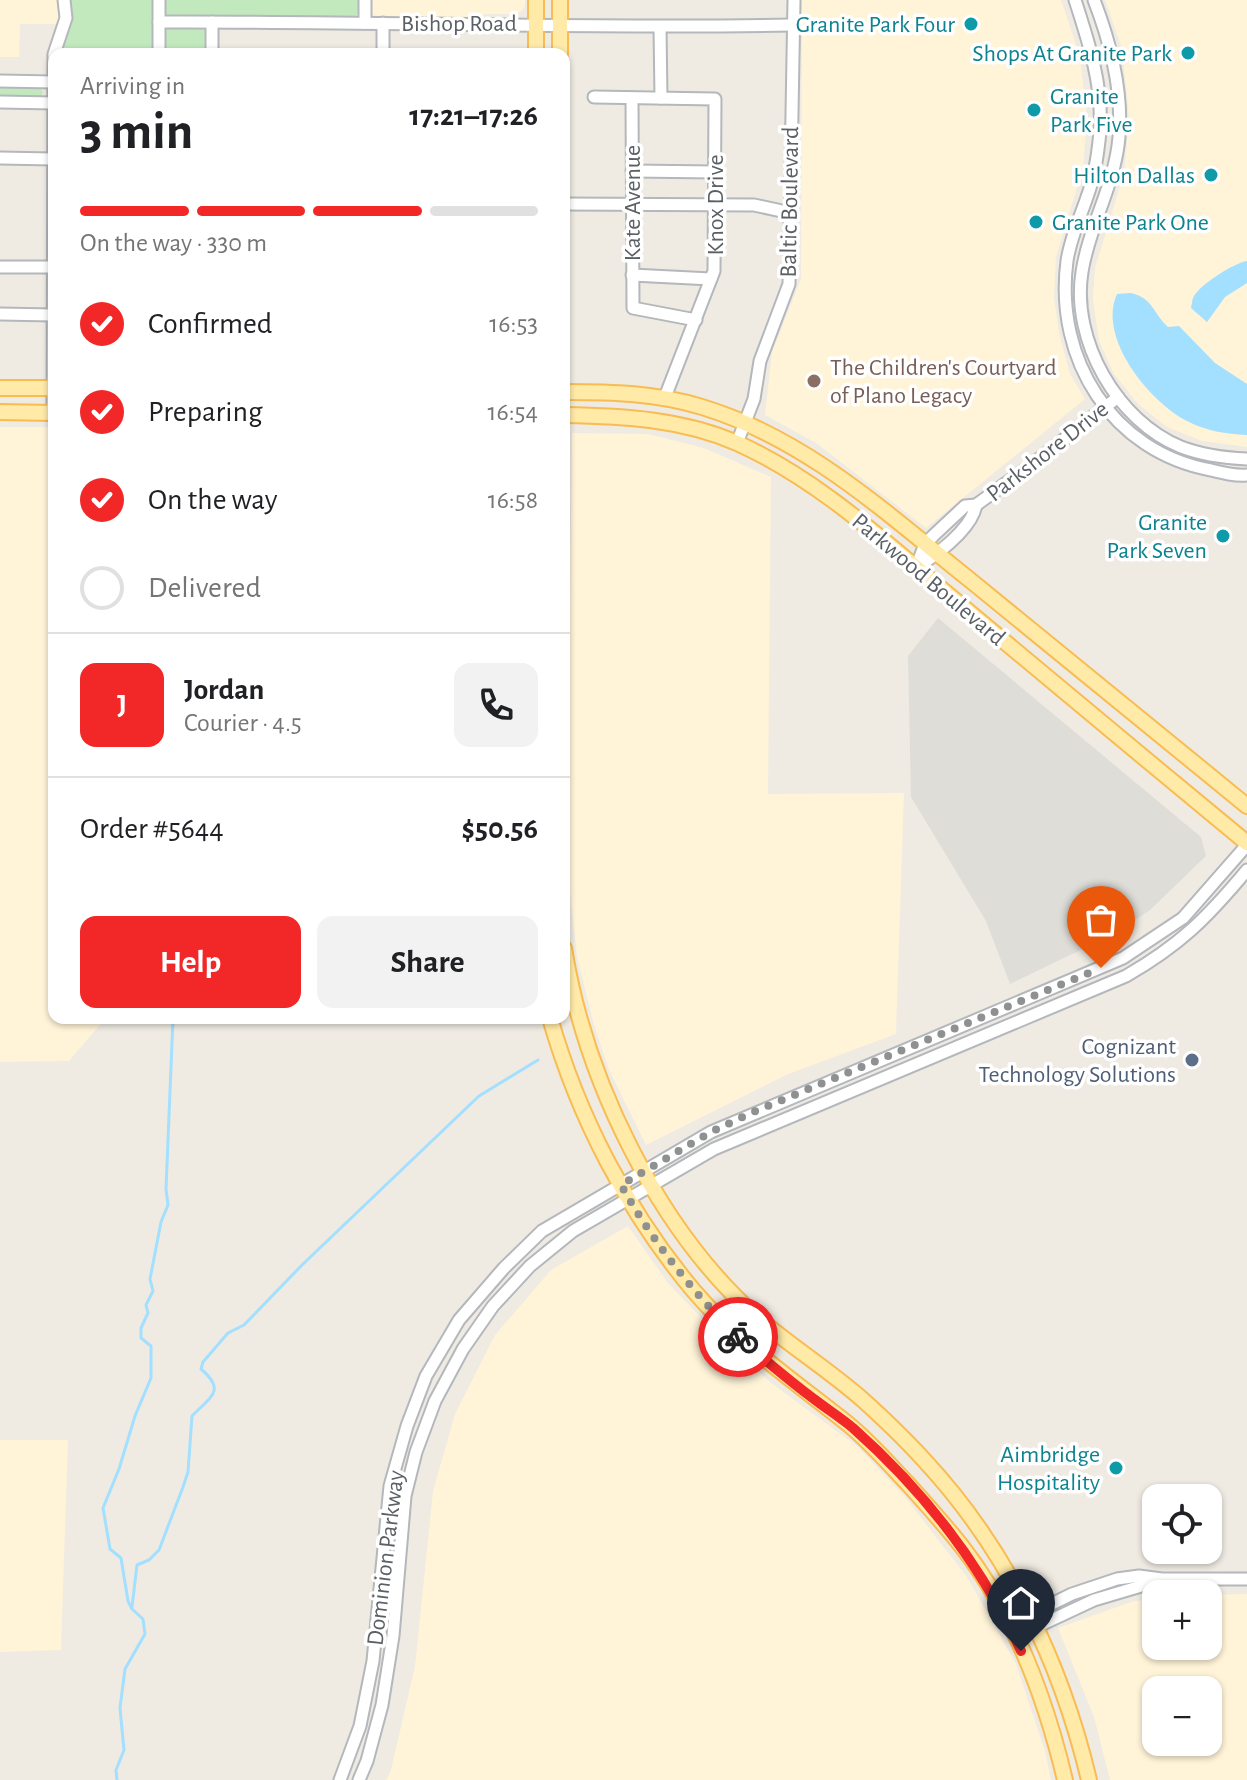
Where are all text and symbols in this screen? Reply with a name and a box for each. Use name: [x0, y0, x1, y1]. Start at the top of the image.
street label: Bishop Road: [401, 12, 517, 36]
place label: Granite Park Four: [796, 13, 955, 37]
marker: Granite Park Four: [962, 15, 980, 33]
place label: Shops At Granite Park: [972, 42, 1172, 66]
marker: Shops At Granite Park: [1179, 44, 1197, 62]
text: Arriving in: [80, 73, 185, 99]
place label: Granite Park Five: [1050, 85, 1132, 137]
text: 17:21–17:26: [409, 101, 538, 131]
marker: Granite Park Five: [1025, 101, 1043, 119]
text: 3 min: [80, 106, 193, 158]
street label: Baltic Boulevard: [777, 126, 803, 278]
street label: Kate Avenue: [621, 145, 645, 261]
street label: Knox Drive: [704, 155, 728, 256]
place label: Hilton Dallas: [1073, 164, 1195, 188]
marker: Hilton Dallas: [1202, 166, 1220, 184]
place label: Granite Park One: [1052, 211, 1209, 235]
marker: Granite Park One: [1027, 213, 1045, 231]
text: On the way · 330 m: [80, 230, 267, 256]
icon: check: [80, 302, 124, 346]
text: Confirmed: [148, 309, 272, 339]
text: 16:53: [489, 311, 538, 337]
place label: The Children's Courtyard of Plano Legacy: [830, 356, 1057, 408]
marker: The Children's Courtyard of Plano Legacy: [805, 372, 823, 390]
icon: check: [80, 390, 124, 434]
text: Preparing: [148, 397, 263, 427]
street label: Parkshore Drive: [982, 397, 1113, 506]
text: 16:54: [488, 399, 538, 425]
icon: check: [80, 478, 124, 522]
text: On the way: [148, 485, 277, 515]
text: 16:58: [488, 487, 538, 513]
street label: Parkwood Boulevard: [847, 509, 1009, 651]
place label: Granite Park Seven: [1106, 511, 1207, 563]
marker: Granite Park Seven: [1214, 527, 1232, 545]
text: Delivered: [148, 573, 261, 603]
button: phone: [454, 663, 538, 747]
text: Jordan: [184, 675, 264, 705]
text: J: [117, 690, 127, 720]
text: Courier · 4.5: [184, 710, 302, 736]
text: Order #5644: [80, 814, 224, 844]
text: $50.56: [462, 814, 538, 844]
pin: [1067, 886, 1135, 968]
icon: bag: [1079, 898, 1123, 942]
button: Help: [80, 916, 301, 1008]
button: Share: [317, 916, 538, 1008]
place label: Cognizant Technology Solutions: [978, 1035, 1176, 1087]
marker: Cognizant Technology Solutions: [1183, 1051, 1201, 1069]
courier: [698, 1297, 778, 1377]
icon: bike: [716, 1315, 760, 1359]
place label: Aimbridge Hospitality: [997, 1443, 1100, 1495]
marker: Aimbridge Hospitality: [1107, 1459, 1125, 1477]
street label: Dominion Parkway: [363, 1469, 409, 1647]
map controls: [1142, 1484, 1222, 1756]
button: locate: [1142, 1484, 1222, 1564]
pin: [987, 1569, 1055, 1651]
button: +: [1142, 1580, 1222, 1660]
icon: home: [999, 1581, 1043, 1625]
button: −: [1142, 1676, 1222, 1756]

